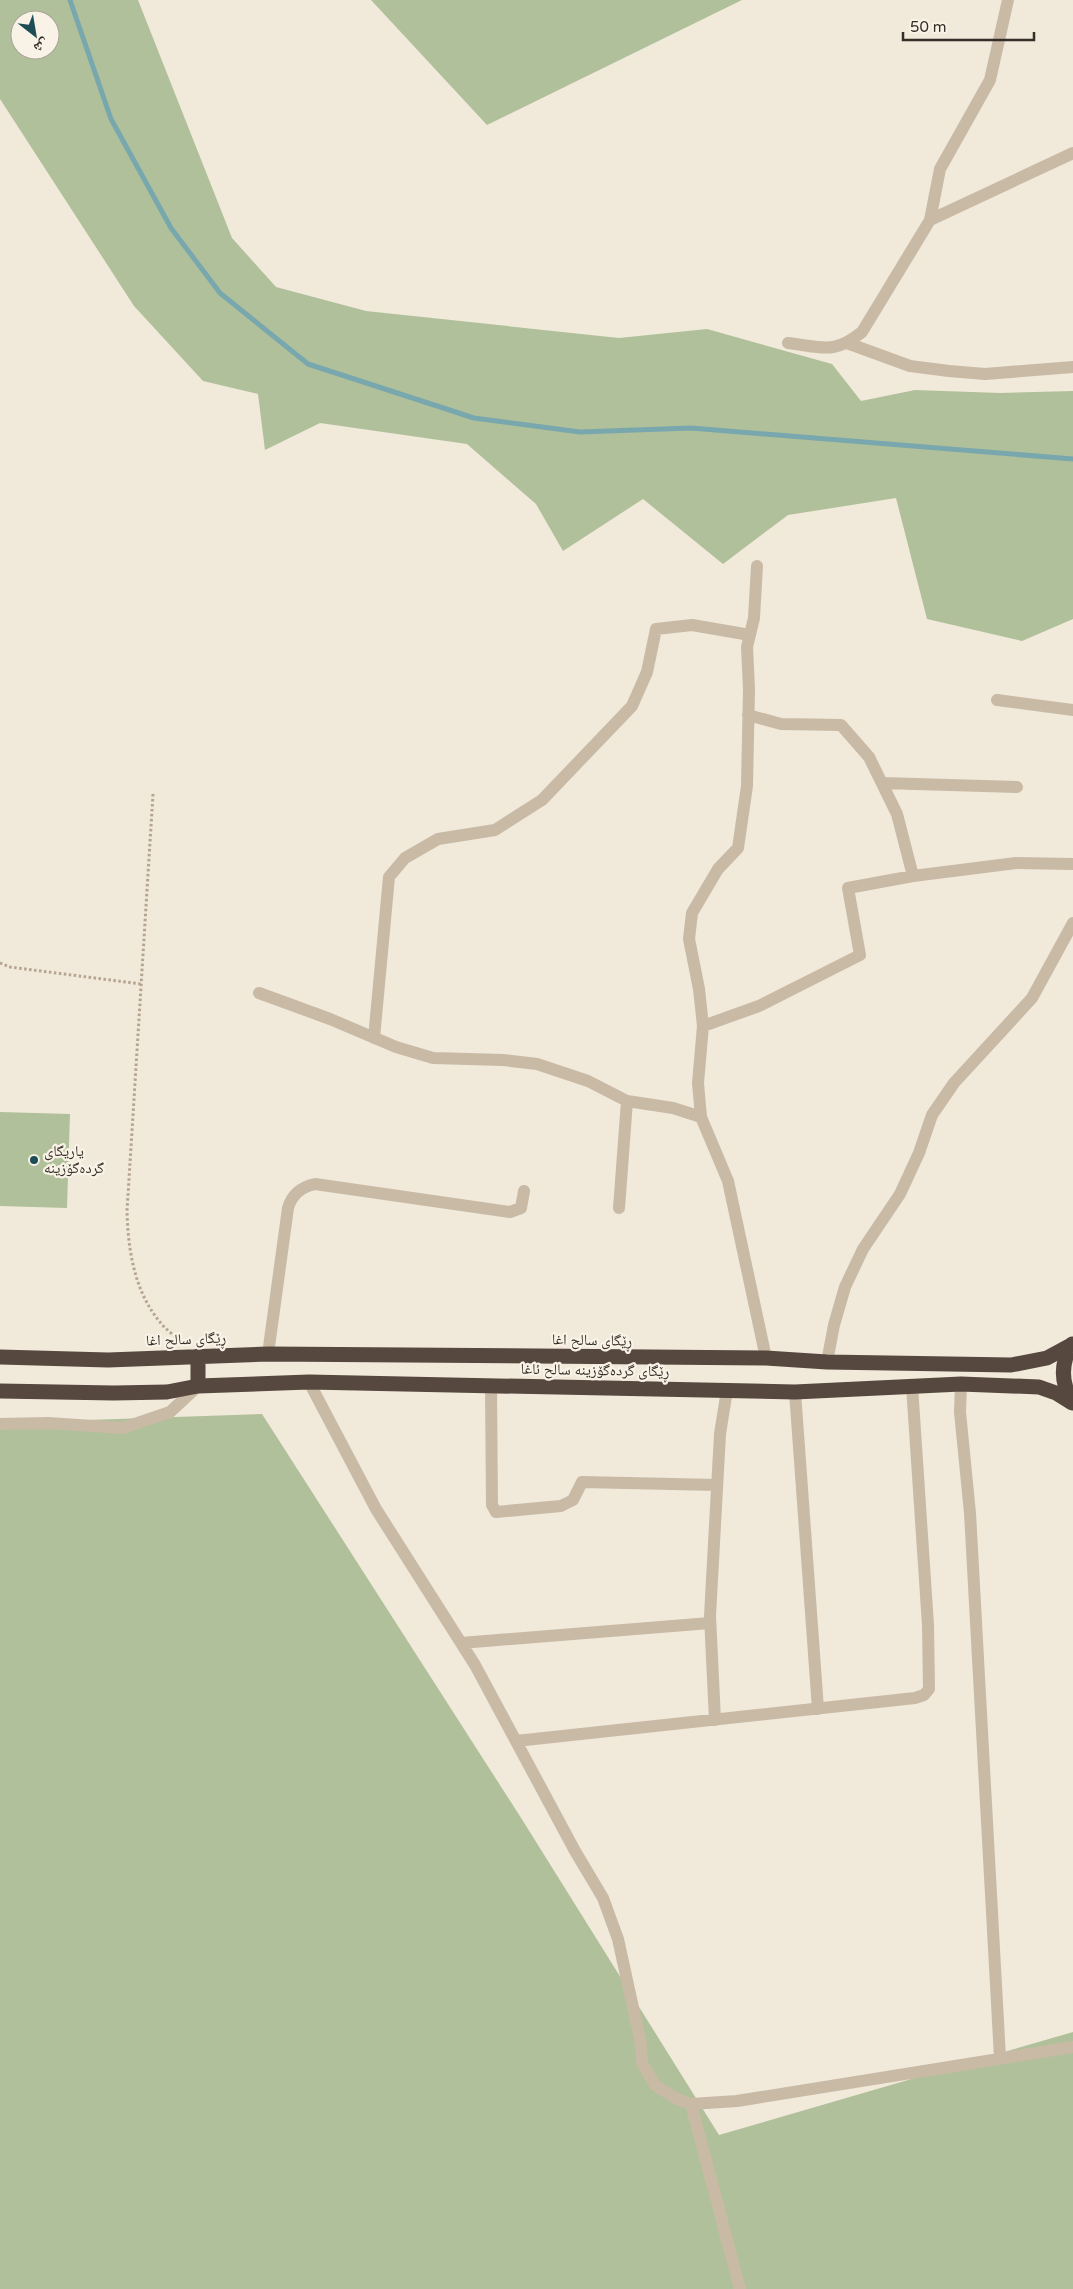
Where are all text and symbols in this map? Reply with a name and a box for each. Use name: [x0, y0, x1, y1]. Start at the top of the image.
north arrow: [10, 10, 60, 60]
scale bar: [903, 10, 1034, 42]
text: 50 m: [910, 18, 947, 36]
text: ش: [31, 35, 52, 57]
place label: یاریگای گردەگۆزینە: [44, 1142, 104, 1177]
marker: یاریگای گردەگۆزینە: [28, 1154, 40, 1166]
street label: ڕێگای سالح اغا: [145, 1329, 227, 1353]
street label: ڕێگای سالح اغا: [552, 1330, 633, 1353]
street label: ڕێگای گردەگۆزینە سالح ئاغا: [520, 1360, 670, 1383]

